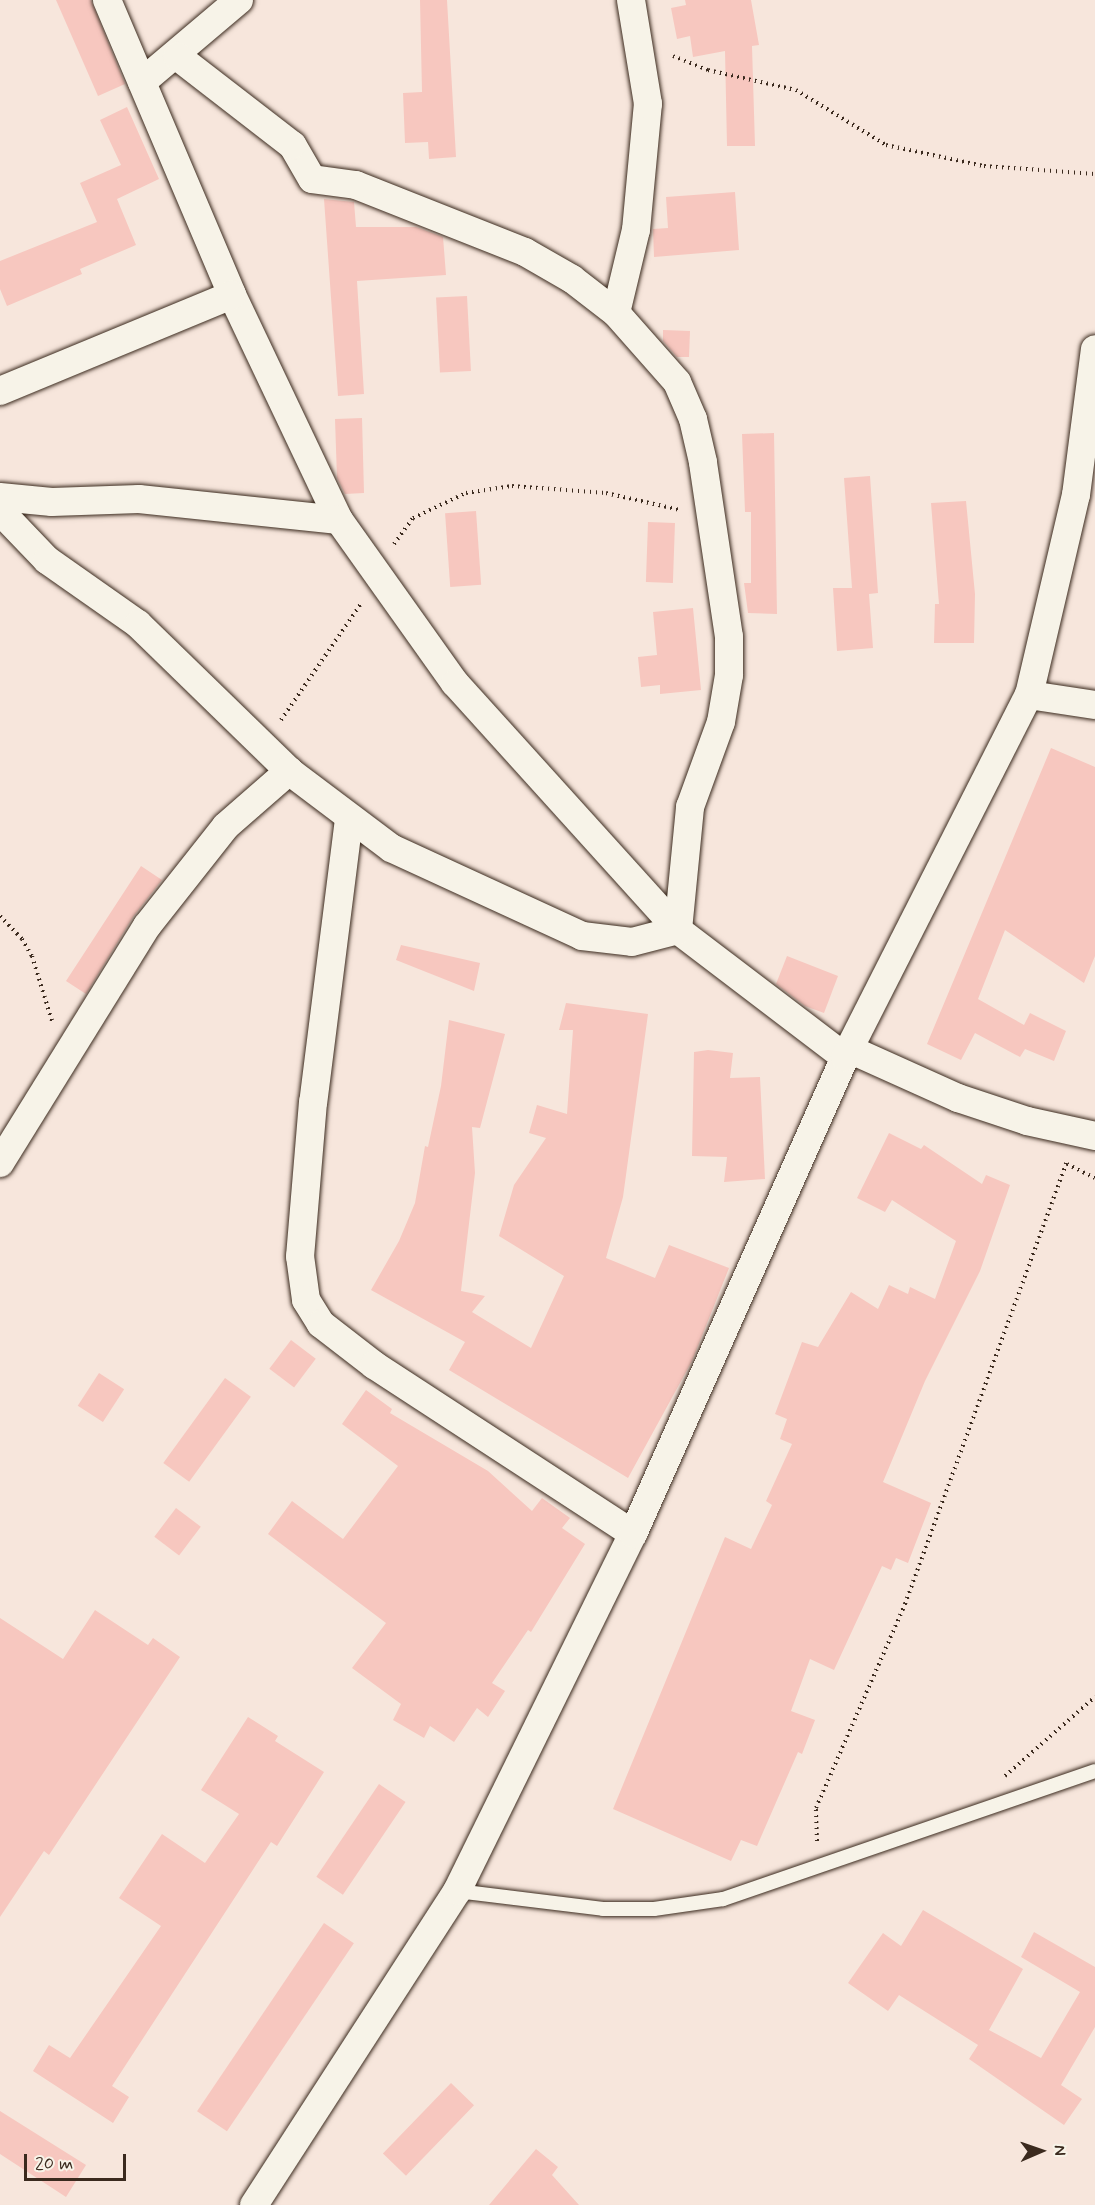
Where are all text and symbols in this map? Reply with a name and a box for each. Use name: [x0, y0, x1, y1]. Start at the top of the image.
north arrow: [1011, 2121, 1071, 2181]
scale bar: [27, 2142, 129, 2180]
text: N: [1049, 2145, 1070, 2156]
text: 20 m: [35, 2152, 73, 2176]

